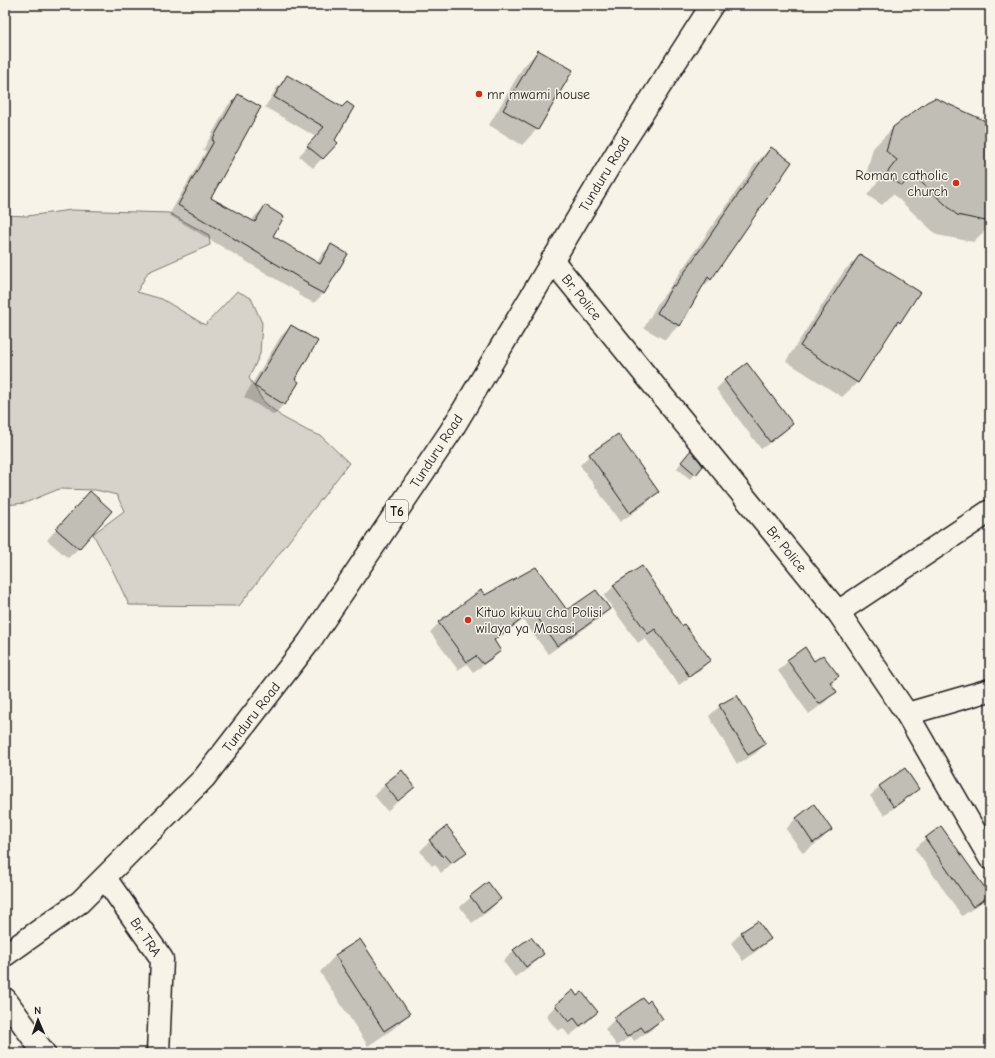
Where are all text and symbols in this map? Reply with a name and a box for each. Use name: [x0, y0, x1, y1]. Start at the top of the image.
place label: mr mwami house: [487, 86, 590, 103]
marker: mr mwami house: [474, 89, 484, 99]
street label: Tunduru Road: [575, 134, 633, 215]
place label: Roman catholic church: [855, 167, 948, 200]
marker: Roman catholic church: [951, 178, 961, 188]
street label: Br. Police: [558, 271, 605, 324]
street label: Tunduru Road: [406, 411, 467, 491]
road number: T6: [386, 500, 408, 522]
street label: Br. Police: [763, 523, 810, 576]
place label: Kituo kikuu cha Polisi wilaya ya Masasi: [476, 604, 602, 637]
marker: Kituo kikuu cha Polisi wilaya ya Masasi: [463, 615, 473, 625]
street label: Tunduru Road: [219, 679, 284, 756]
street label: Br. TRA: [126, 915, 165, 960]
north arrow: [18, 1000, 58, 1040]
text: N: [34, 1004, 41, 1017]

